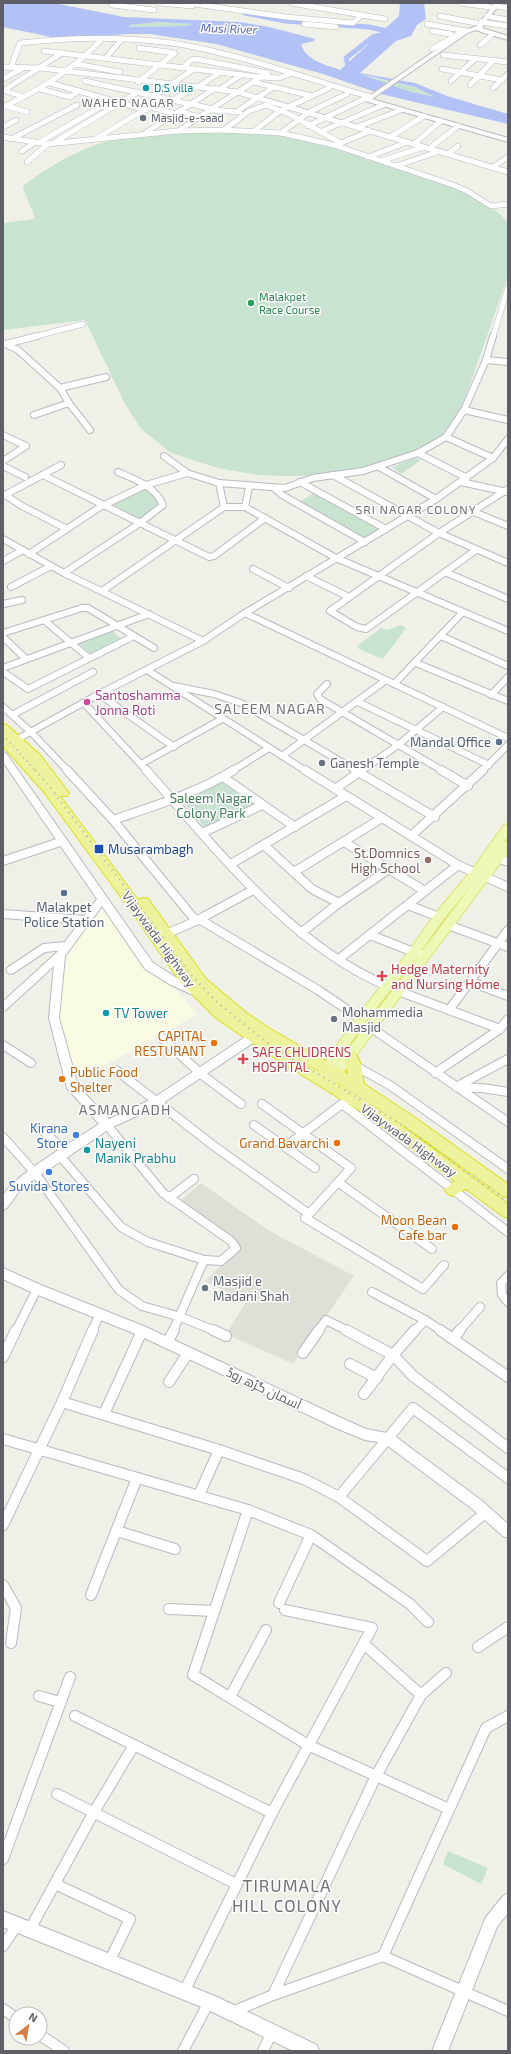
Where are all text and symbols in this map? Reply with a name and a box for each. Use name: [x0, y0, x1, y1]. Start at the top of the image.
water label: Musi River: [200, 20, 258, 36]
place label: D.S villa: [154, 81, 193, 94]
marker: D.S villa: [141, 83, 151, 93]
district label: WAHED NAGAR: [81, 95, 175, 109]
place label: Masjid-e-saad: [151, 111, 224, 125]
marker: Masjid-e-saad: [138, 113, 148, 123]
place label: Malakpet Race Course: [259, 290, 320, 316]
marker: Malakpet Race Course: [246, 298, 256, 308]
district label: SRI NAGAR COLONY: [356, 502, 476, 516]
place label: Santoshamma Jonna Roti: [95, 687, 181, 718]
marker: Santoshamma Jonna Roti: [82, 697, 92, 707]
district label: SALEEM NAGAR: [214, 700, 326, 717]
place label: Mandal Office: [410, 734, 491, 750]
marker: Mandal Office: [494, 737, 504, 747]
place label: Ganesh Temple: [330, 755, 419, 771]
marker: Ganesh Temple: [317, 758, 327, 768]
park label: Saleem Nagar Colony Park: [170, 790, 252, 821]
place label: Musarambagh: [108, 841, 194, 857]
marker: Musarambagh: [93, 843, 105, 855]
place label: St.Domnics High School: [351, 845, 420, 876]
marker: St.Domnics High School: [423, 855, 433, 865]
marker: Malakpet Police Station: [59, 888, 69, 898]
street label: Vijaywada Highway: [119, 888, 199, 990]
place label: Malakpet Police Station: [24, 899, 104, 930]
place label: Hedge Maternity and Nursing Home: [391, 961, 500, 992]
marker: Hedge Maternity and Nursing Home: [376, 970, 388, 982]
place label: Mohammedia Masjid: [342, 1004, 423, 1035]
place label: TV Tower: [114, 1005, 168, 1021]
marker: TV Tower: [101, 1008, 111, 1018]
marker: Mohammedia Masjid: [329, 1014, 339, 1024]
place label: CAPITAL RESTURANT: [134, 1028, 206, 1059]
marker: CAPITAL RESTURANT: [209, 1038, 219, 1048]
place label: SAFE CHLIDRENS HOSPITAL: [252, 1044, 351, 1075]
marker: SAFE CHLIDRENS HOSPITAL: [237, 1053, 249, 1065]
place label: Public Food Shelter: [70, 1064, 138, 1095]
marker: Public Food Shelter: [57, 1074, 67, 1084]
street label: Vijaywada Highway: [358, 1100, 460, 1180]
district label: ASMANGADH: [79, 1101, 171, 1118]
place label: Kirana Store: [30, 1120, 68, 1151]
marker: Kirana Store: [71, 1130, 81, 1140]
place label: Nayeni Manik Prabhu: [95, 1135, 176, 1166]
place label: Grand Bavarchi: [239, 1135, 329, 1151]
marker: Grand Bavarchi: [332, 1138, 342, 1148]
marker: Nayeni Manik Prabhu: [82, 1145, 92, 1155]
marker: Suvida Stores: [44, 1167, 54, 1177]
place label: Suvida Stores: [9, 1178, 89, 1194]
place label: Moon Bean Cafe bar: [381, 1212, 447, 1243]
marker: Moon Bean Cafe bar: [450, 1222, 460, 1232]
place label: Masjid e Madani Shah: [213, 1273, 289, 1304]
marker: Masjid e Madani Shah: [200, 1283, 210, 1293]
street label: آسمان گڑھ روڈ: [224, 1364, 305, 1413]
district label: TIRUMALA HILL COLONY: [232, 1875, 342, 1915]
north arrow: [8, 2006, 48, 2046]
text: N: [27, 2009, 40, 2025]

